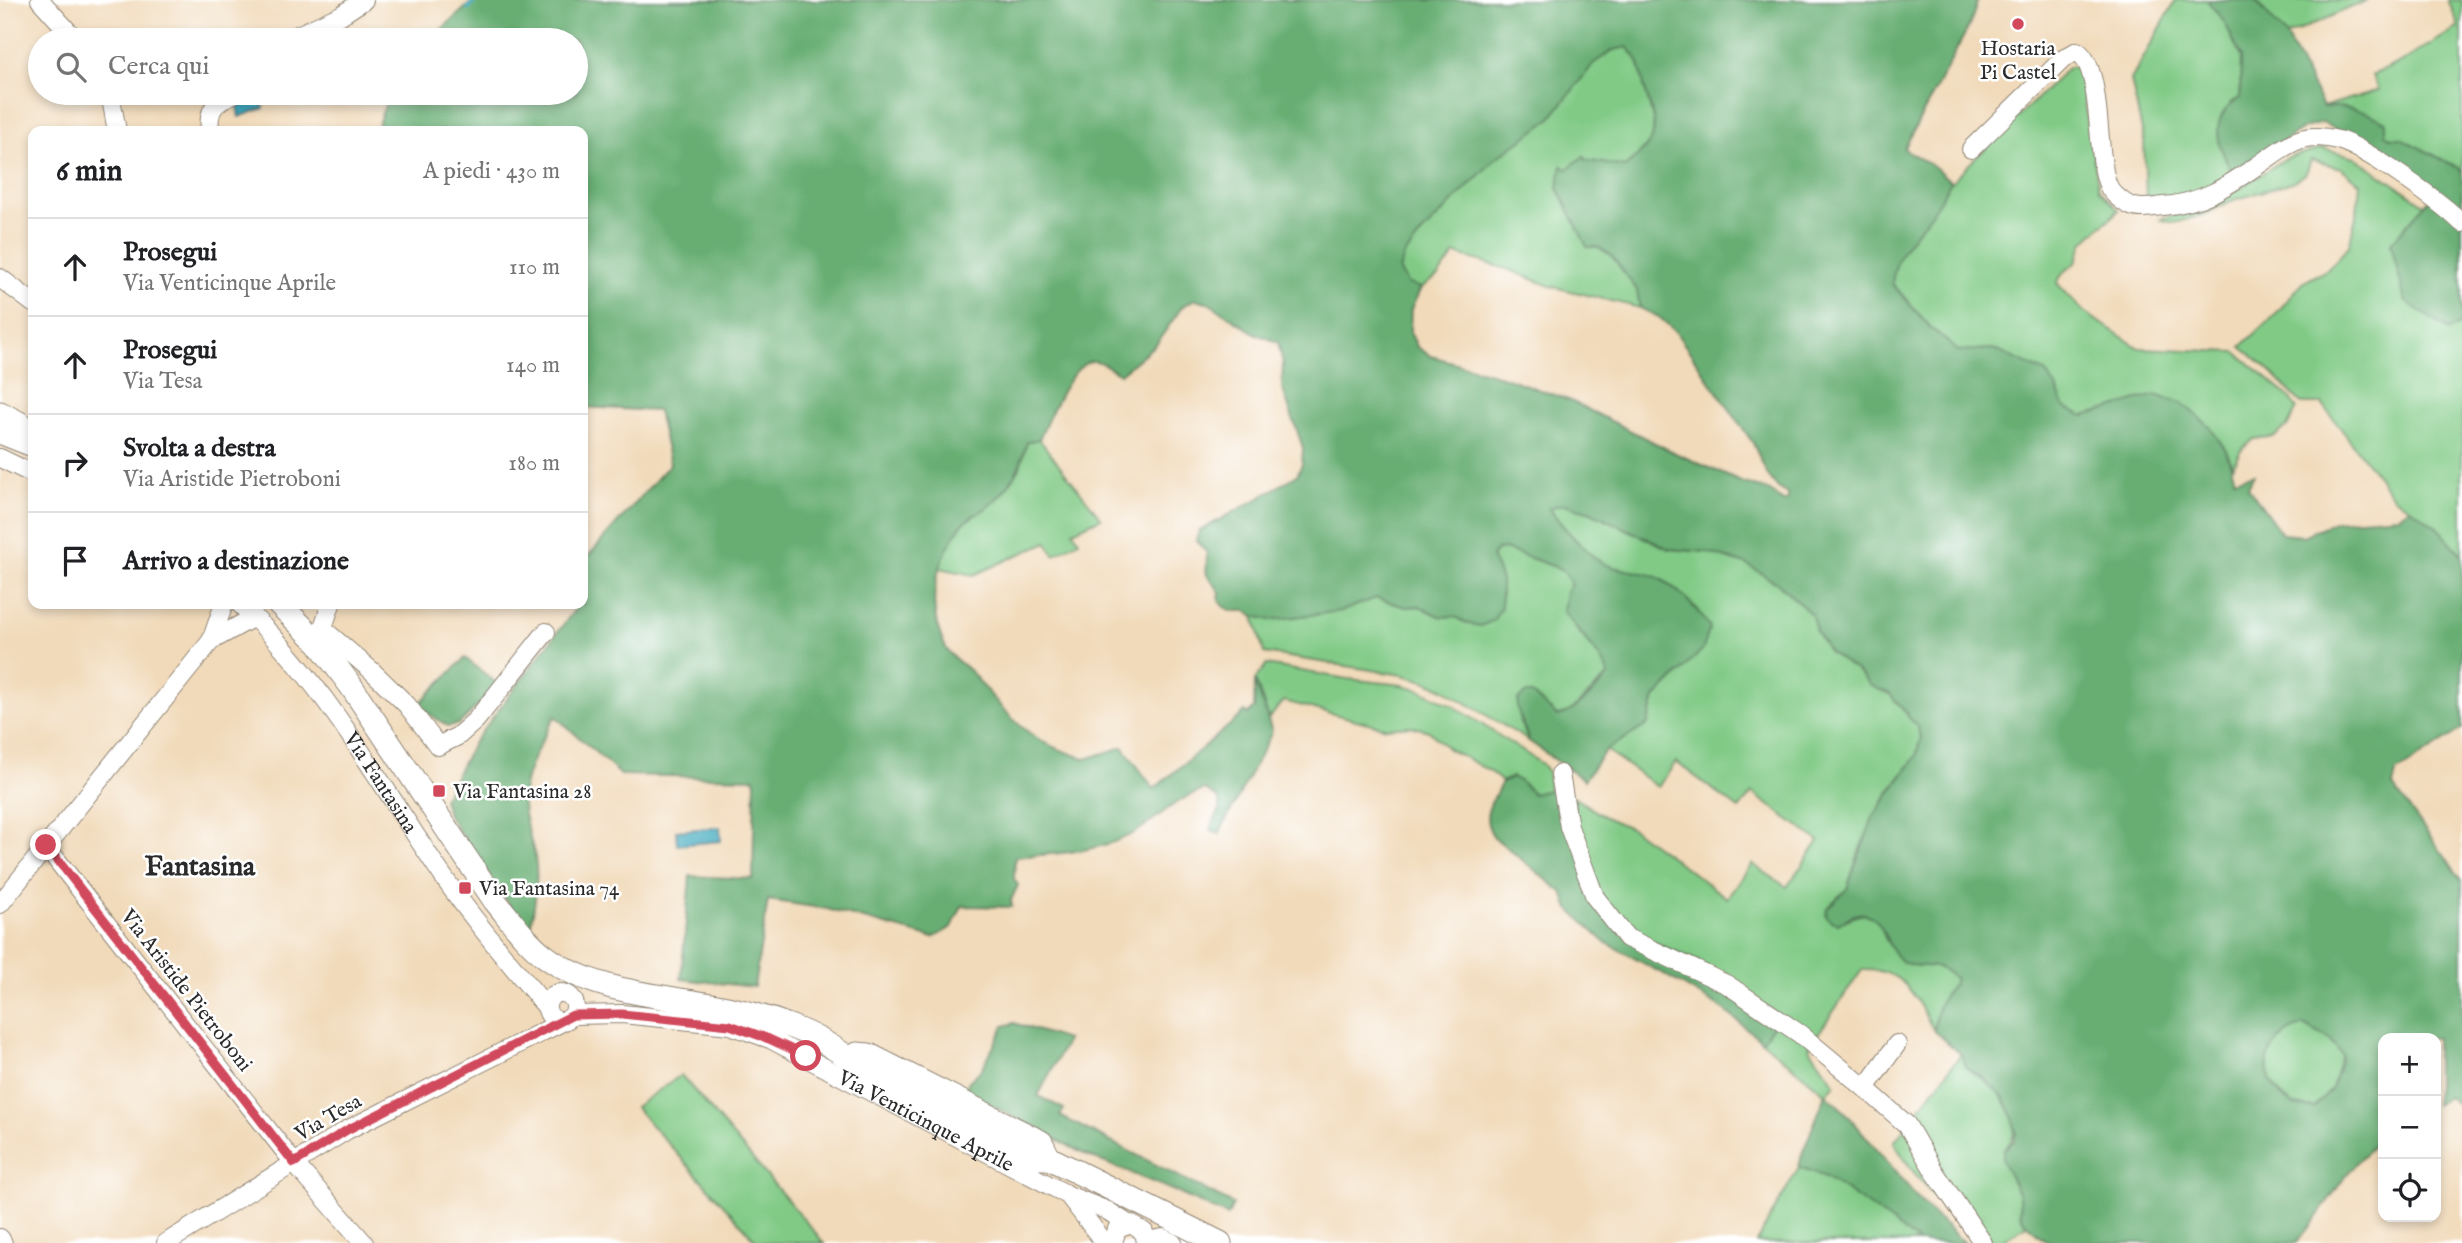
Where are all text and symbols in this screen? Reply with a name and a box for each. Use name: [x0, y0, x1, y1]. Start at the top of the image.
marker: Hostaria Pi Castel: [2010, 16, 2026, 32]
search box: [28, 28, 588, 105]
place label: Hostaria Pi Castel: [1980, 36, 2056, 87]
icon: search: [52, 48, 90, 86]
text: Cerca qui: [108, 50, 209, 83]
text: 6 min: [56, 153, 122, 191]
text: A piedi · 430 m: [423, 157, 560, 186]
text: Prosegui: [123, 236, 217, 269]
icon: ahead: [56, 248, 94, 286]
text: 110 m: [509, 253, 560, 282]
text: Via Venticinque Aprile: [123, 269, 336, 298]
text: Prosegui: [123, 334, 217, 367]
icon: ahead: [56, 346, 94, 384]
text: 140 m: [506, 351, 560, 380]
text: Via Tesa: [123, 367, 203, 396]
text: Svolta a destra: [123, 432, 276, 465]
icon: right: [56, 444, 94, 482]
text: 180 m: [508, 449, 560, 478]
text: Via Aristide Pietroboni: [123, 465, 341, 494]
icon: arrive: [56, 542, 94, 580]
text: Arrivo a destinazione: [123, 545, 349, 578]
street label: Via Fantasina: [336, 726, 423, 840]
place label: Via Fantasina 28: [452, 779, 591, 806]
marker: Via Fantasina 28: [431, 783, 447, 799]
route end: [30, 829, 61, 860]
district label: Fantasina: [145, 850, 256, 885]
place label: Via Fantasina 74: [478, 876, 620, 903]
marker: Via Fantasina 74: [457, 880, 473, 896]
street label: Via Aristide Pietroboni: [113, 903, 258, 1078]
map controls: [2378, 1033, 2441, 1222]
button: +: [2378, 1033, 2441, 1096]
route start: [790, 1040, 821, 1071]
street label: Via Venticinque Aprile: [832, 1064, 1018, 1179]
street label: Via Tesa: [290, 1088, 368, 1149]
button: −: [2378, 1096, 2441, 1159]
button: locate: [2378, 1159, 2441, 1222]

